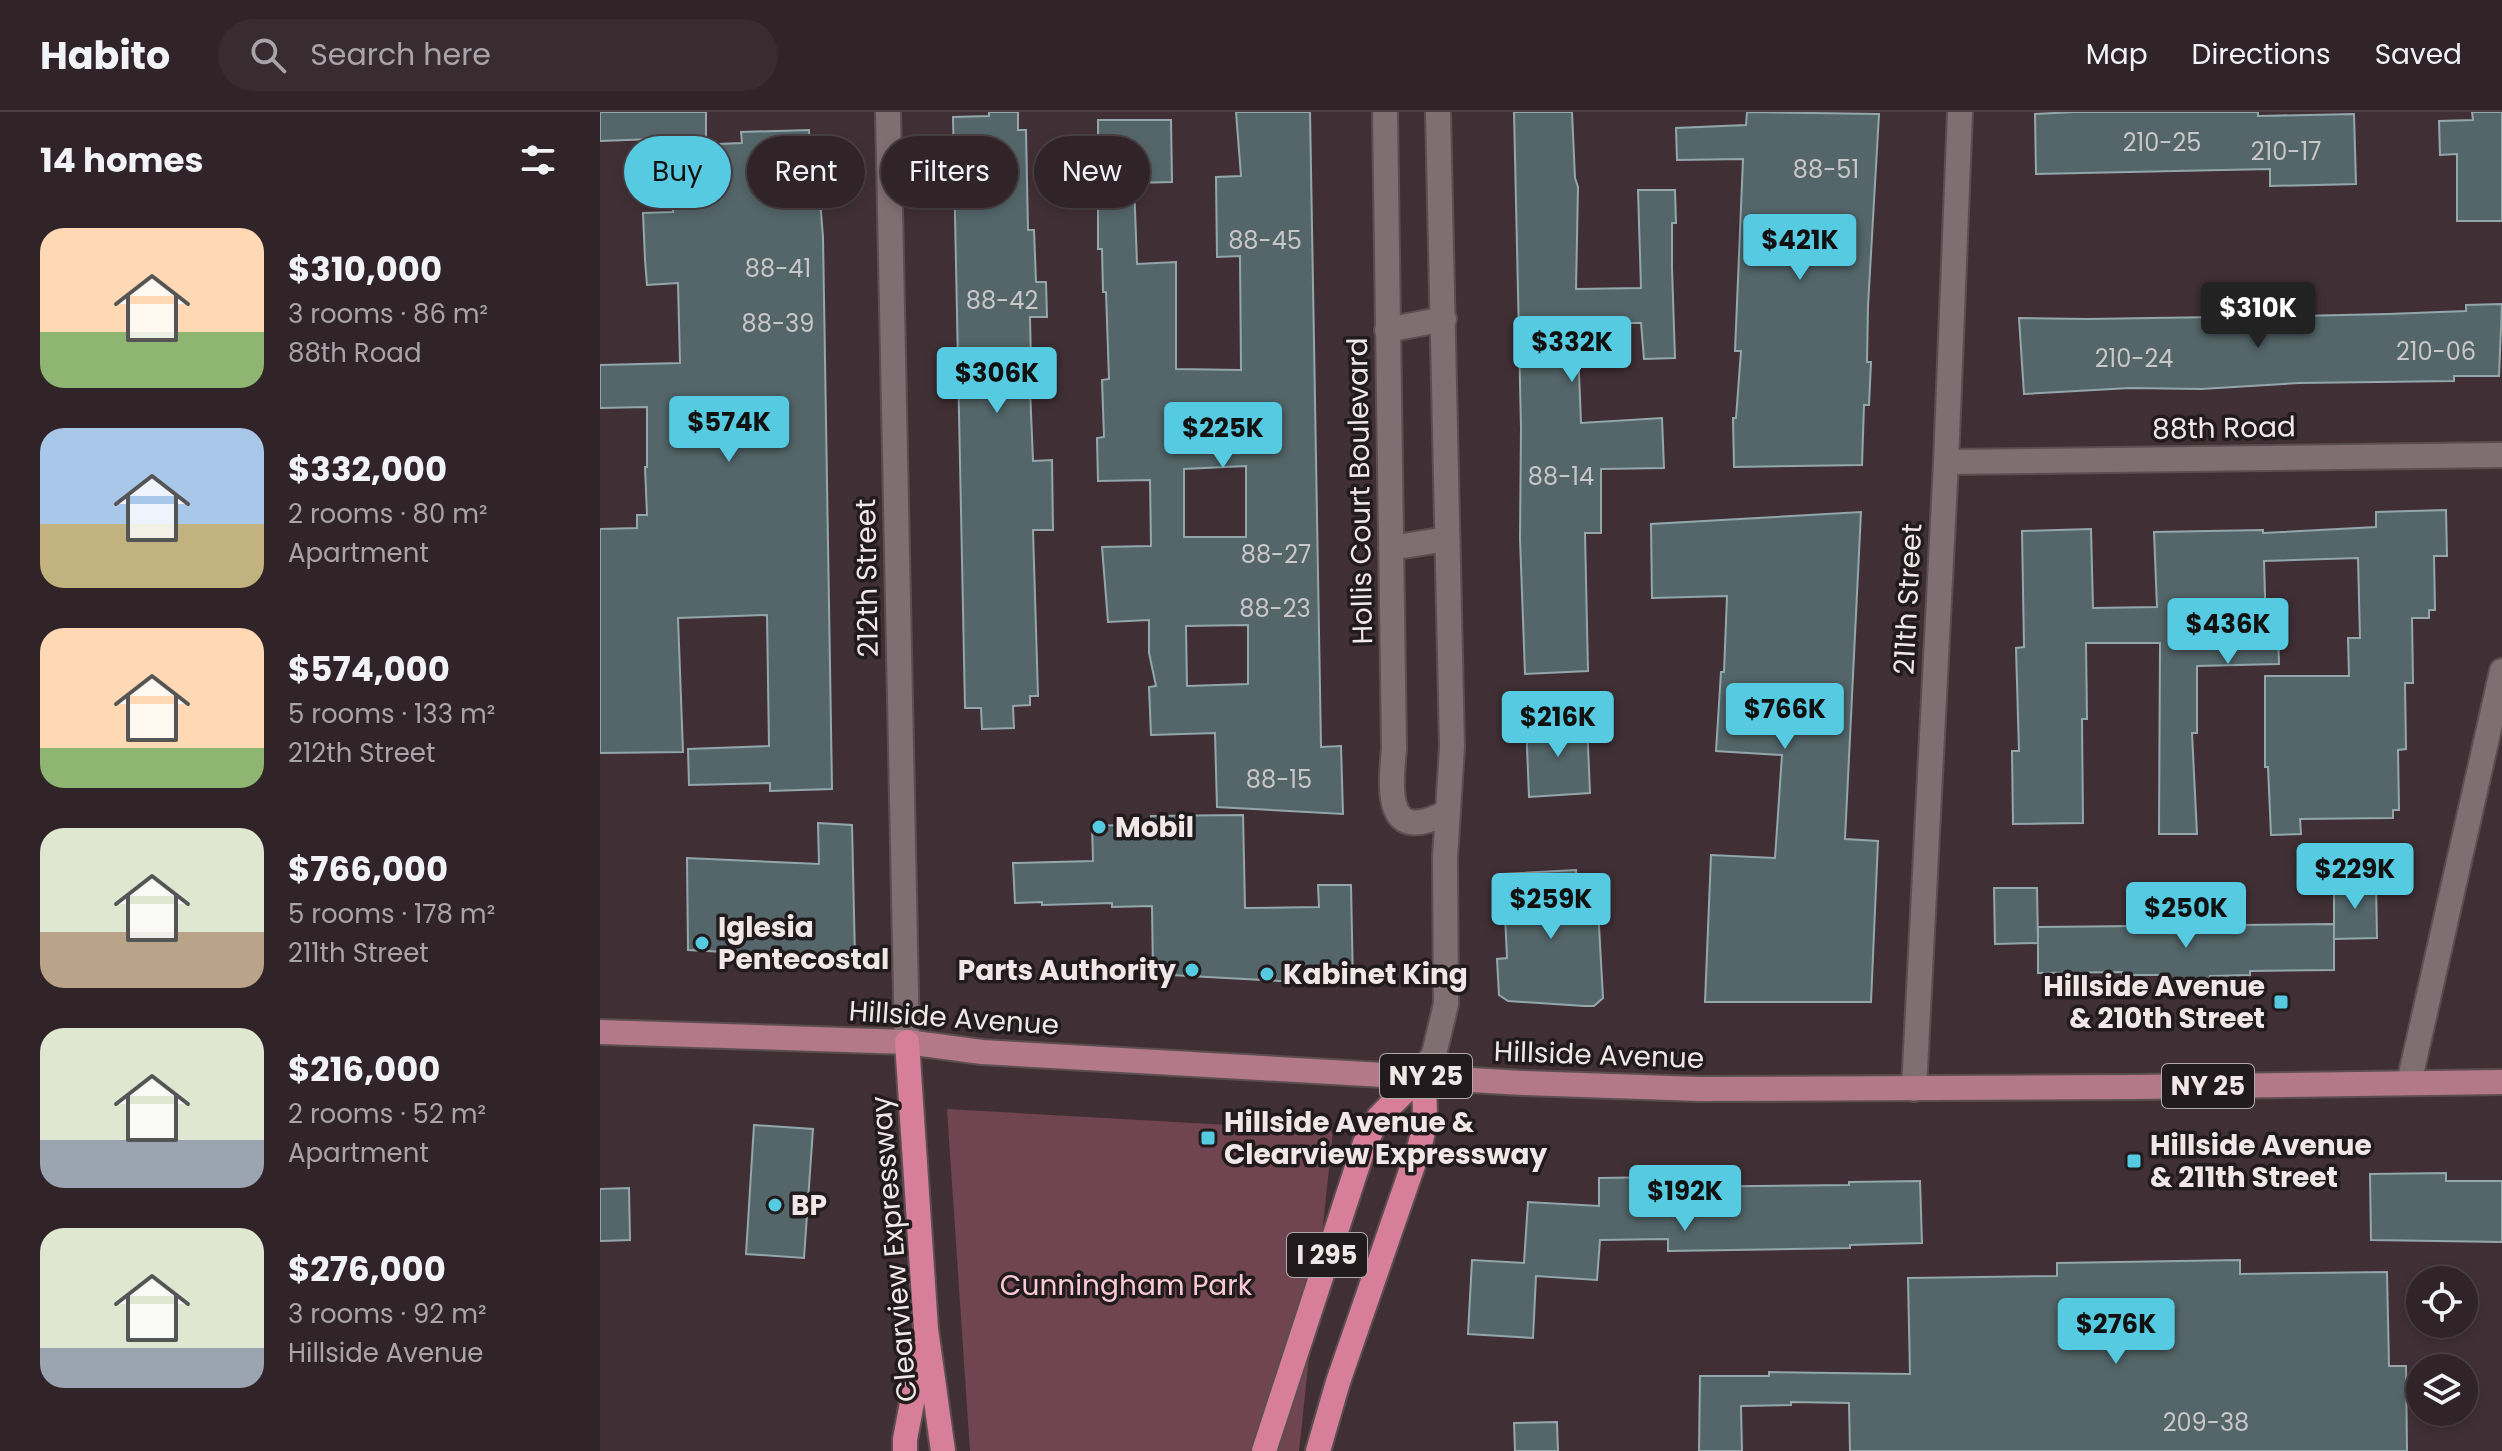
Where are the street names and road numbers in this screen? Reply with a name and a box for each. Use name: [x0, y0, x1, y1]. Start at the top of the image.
street label: Hollis Court Boulevard: [1338, 337, 1382, 645]
street label: 88th Road: [2152, 407, 2296, 449]
street label: 212th Street: [846, 498, 888, 658]
street label: 211th Street: [1885, 522, 1931, 676]
street label: Hillside Avenue: [848, 991, 1060, 1045]
street label: Hillside Avenue: [1493, 1032, 1705, 1078]
road number: NY 25: [1380, 1054, 1472, 1098]
road number: NY 25: [2162, 1064, 2254, 1108]
street label: Clearview Expressway: [861, 1094, 927, 1404]
road number: I 295: [1287, 1233, 1367, 1277]

